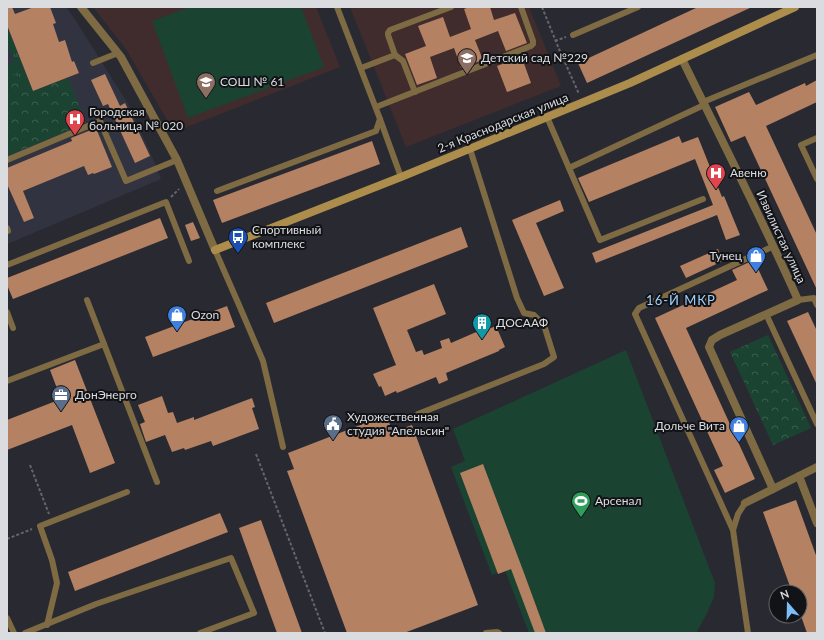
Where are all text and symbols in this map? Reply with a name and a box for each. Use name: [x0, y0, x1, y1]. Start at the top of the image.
school or university icon: Детский сад №229: [456, 47, 478, 75]
place label: Детский сад №229: [481, 50, 588, 65]
school or university icon: СОШ № 61: [195, 71, 217, 99]
place label: СОШ № 61: [220, 74, 284, 89]
street label: 2-я Краснодарская улица: [435, 89, 570, 156]
place label: Городская больница № 020: [89, 104, 183, 133]
hospital icon: Городская больница № 020: [64, 108, 86, 136]
hospital icon: Авеню: [705, 162, 727, 190]
place label: Авеню: [730, 165, 767, 180]
street label: Извилистая улица: [753, 188, 810, 286]
place label: Спортивный комплекс: [252, 222, 321, 251]
bus stop icon: Спортивный комплекс: [227, 226, 249, 254]
shop icon: Тунец: [745, 245, 767, 273]
place label: Тунец: [709, 248, 743, 263]
district label: 16-Й МКР: [646, 292, 716, 308]
shop icon: Ozon: [166, 304, 188, 332]
place label: Ozon: [191, 307, 219, 322]
building icon: ДОСААФ: [471, 312, 493, 340]
place label: ДОСААФ: [496, 315, 548, 330]
office icon: ДонЭнерго: [50, 384, 72, 412]
place label: ДонЭнерго: [75, 387, 137, 402]
place label: Художественная студия "Апельсин": [347, 409, 449, 438]
public building icon: Художественная студия "Апельсин": [322, 413, 344, 441]
shop icon: Дольче Вита: [728, 415, 750, 443]
place label: Дольче Вита: [655, 418, 725, 433]
sports icon: Арсенал: [570, 490, 592, 518]
place label: Арсенал: [595, 493, 642, 508]
north arrow: [768, 584, 808, 624]
text: N: [778, 587, 791, 602]

